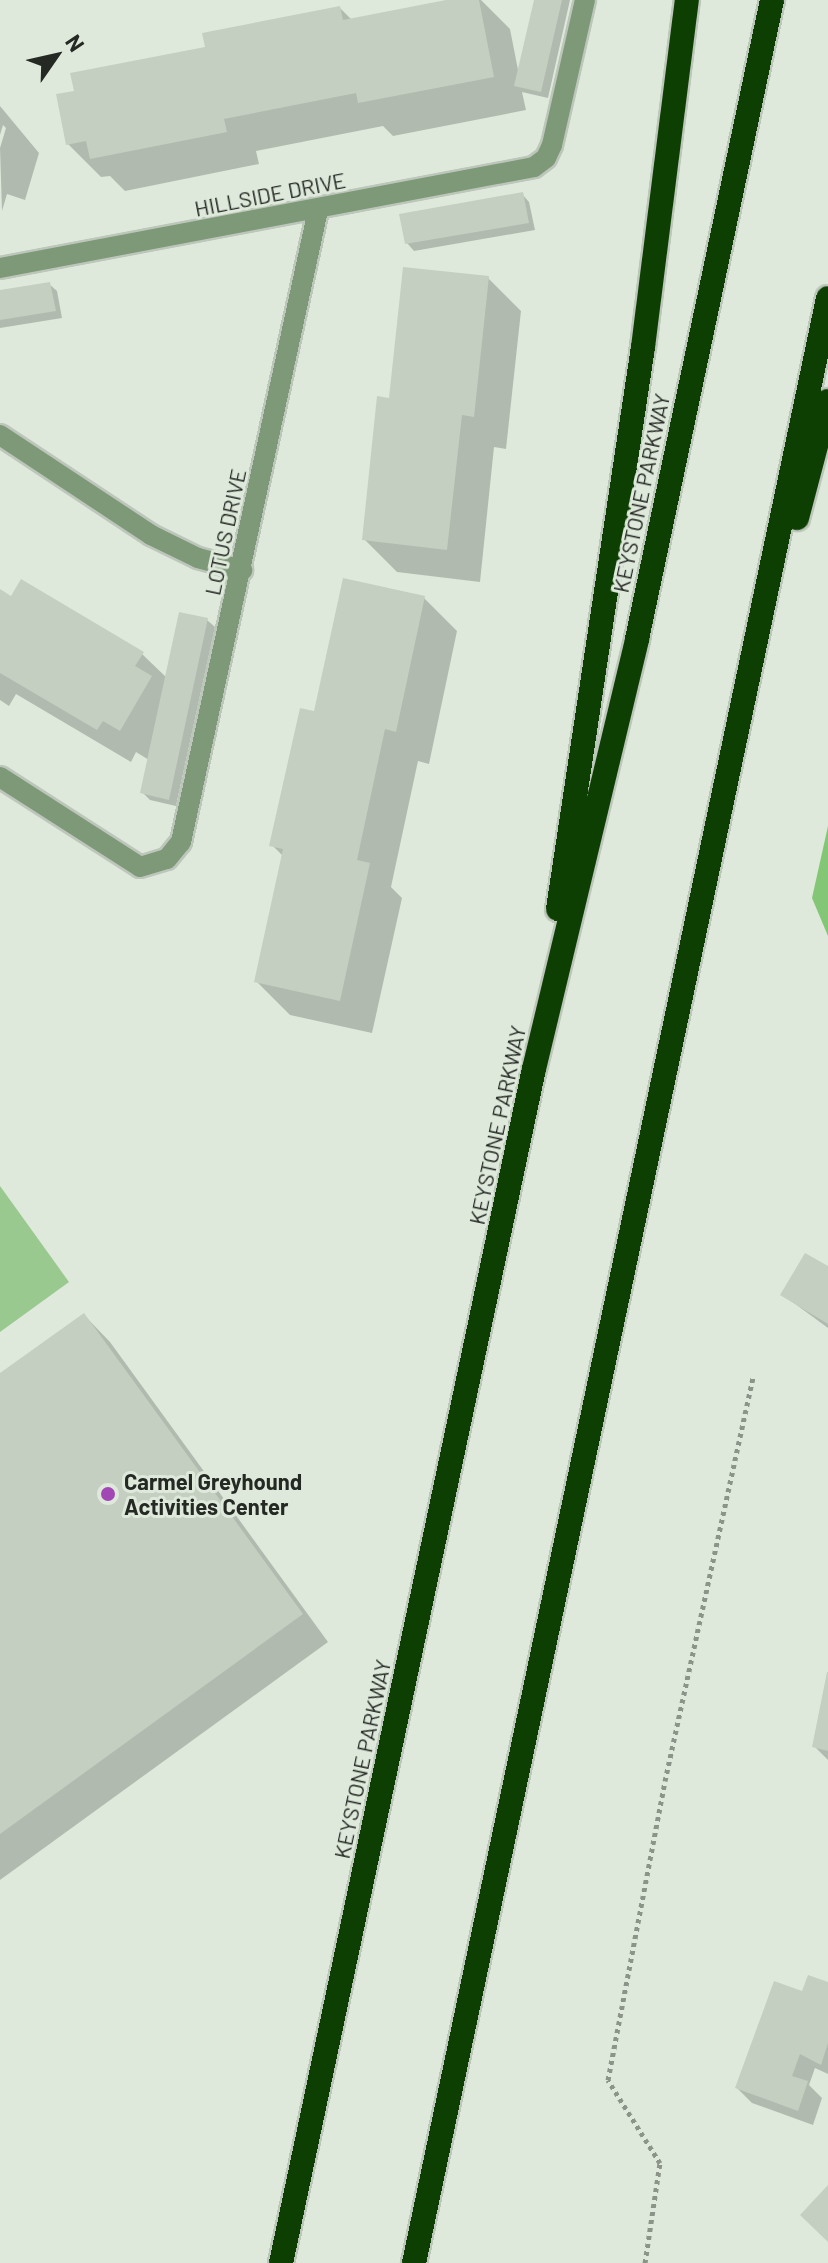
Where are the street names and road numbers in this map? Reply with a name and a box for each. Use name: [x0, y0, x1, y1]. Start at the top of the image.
street label: HILLSIDE DRIVE: [192, 166, 348, 222]
street label: KEYSTONE PARKWAY: [607, 391, 675, 595]
street label: LOTUS DRIVE: [199, 466, 251, 598]
street label: KEYSTONE PARKWAY: [463, 1023, 531, 1227]
street label: KEYSTONE PARKWAY: [328, 1657, 396, 1861]

